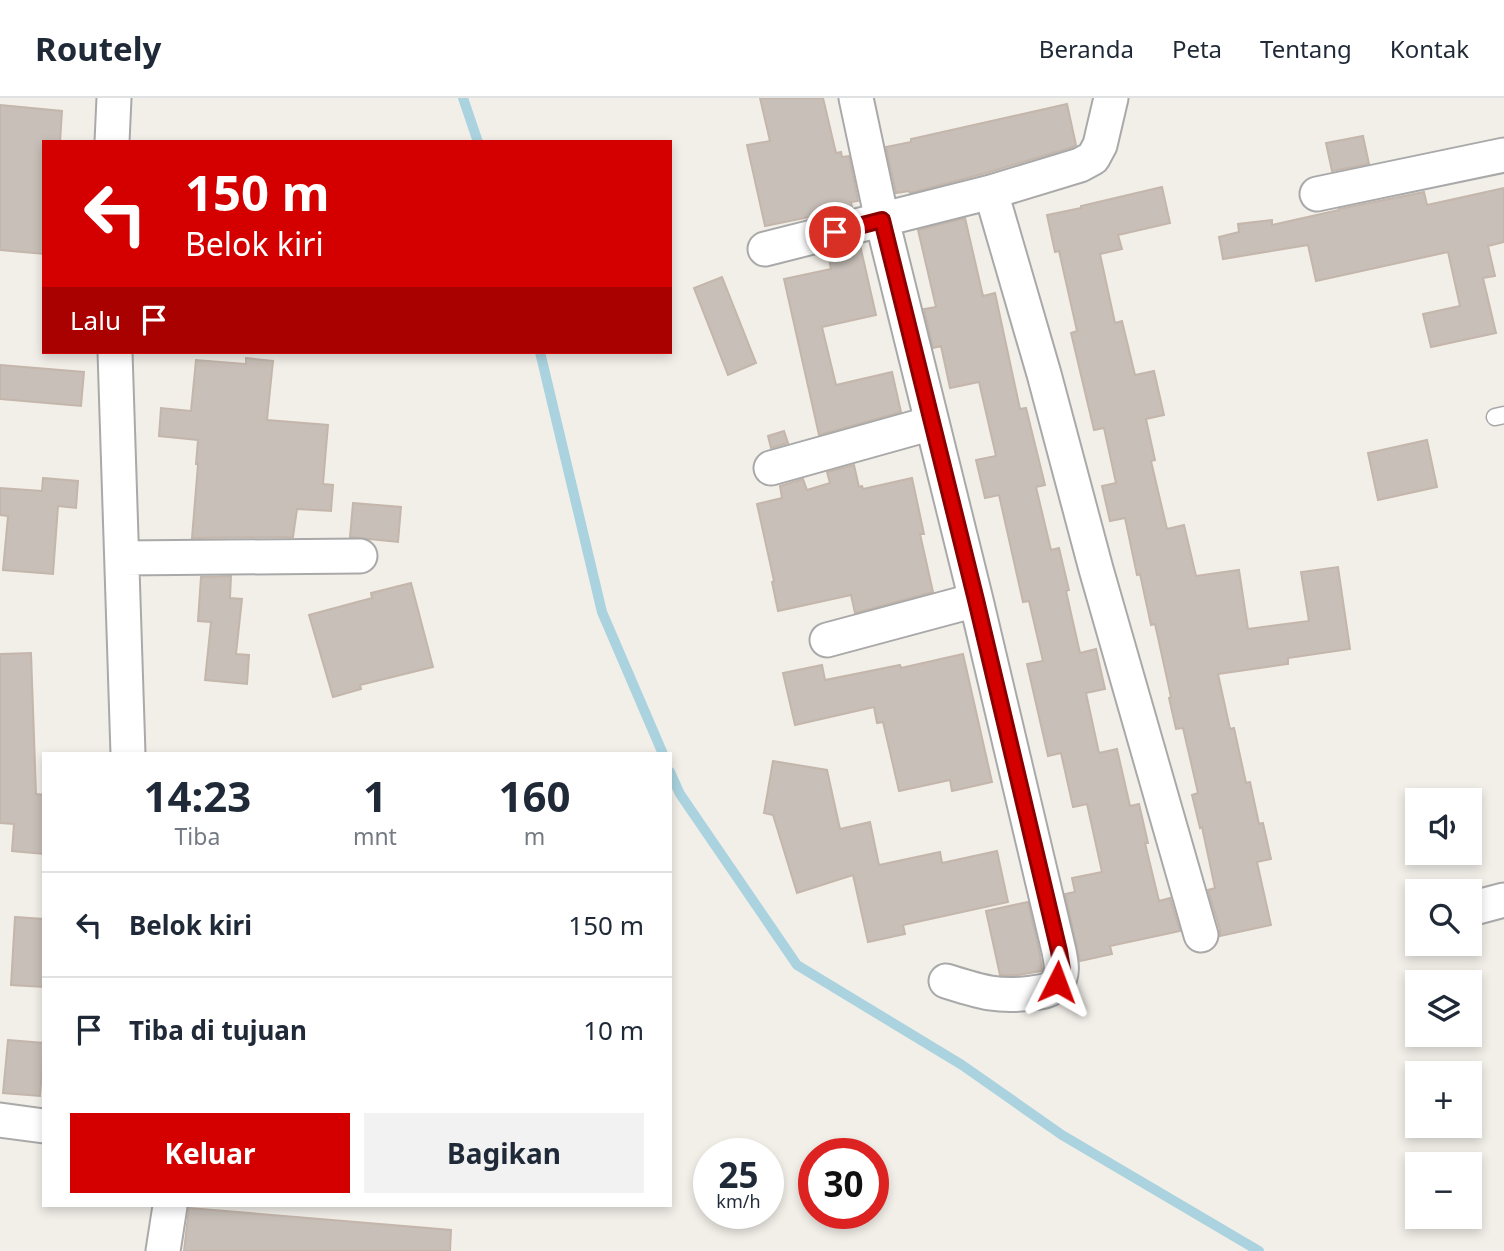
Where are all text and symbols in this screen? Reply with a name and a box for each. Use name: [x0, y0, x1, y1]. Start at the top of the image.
text: Routely: [35, 26, 161, 71]
text: Beranda: [1039, 32, 1134, 65]
text: Peta: [1172, 32, 1222, 65]
text: Tentang: [1260, 32, 1352, 65]
text: Kontak: [1390, 32, 1469, 65]
text: 150 m: [185, 159, 330, 225]
icon: left: [70, 168, 161, 259]
pin: [805, 202, 865, 262]
icon: arrive: [816, 213, 854, 251]
text: Belok kiri: [185, 222, 324, 265]
icon: arrive: [135, 301, 173, 339]
text: Lalu: [70, 302, 121, 338]
text: 14:23: [143, 767, 251, 824]
text: 1: [363, 767, 387, 824]
text: 160: [498, 767, 570, 824]
map controls: [1405, 788, 1482, 1229]
button: sound: [1405, 788, 1482, 865]
text: Tiba: [175, 820, 220, 852]
text: mnt: [353, 820, 397, 852]
text: m: [524, 820, 545, 852]
button: search: [1405, 879, 1482, 956]
icon: left: [70, 906, 108, 944]
text: Belok kiri: [129, 907, 252, 943]
text: 150 m: [568, 907, 644, 943]
position arrow: [1020, 945, 1094, 1019]
button: layers: [1405, 970, 1482, 1047]
icon: arrive: [70, 1011, 108, 1049]
text: Tiba di tujuan: [129, 1012, 307, 1048]
text: 10 m: [583, 1012, 644, 1048]
button: +: [1405, 1061, 1482, 1138]
button: Keluar: [70, 1113, 350, 1193]
button: Bagikan: [364, 1113, 644, 1193]
speed limit sign: 30: [798, 1138, 889, 1229]
text: 25: [718, 1151, 759, 1198]
button: −: [1405, 1152, 1482, 1229]
text: km/h: [716, 1189, 761, 1213]

